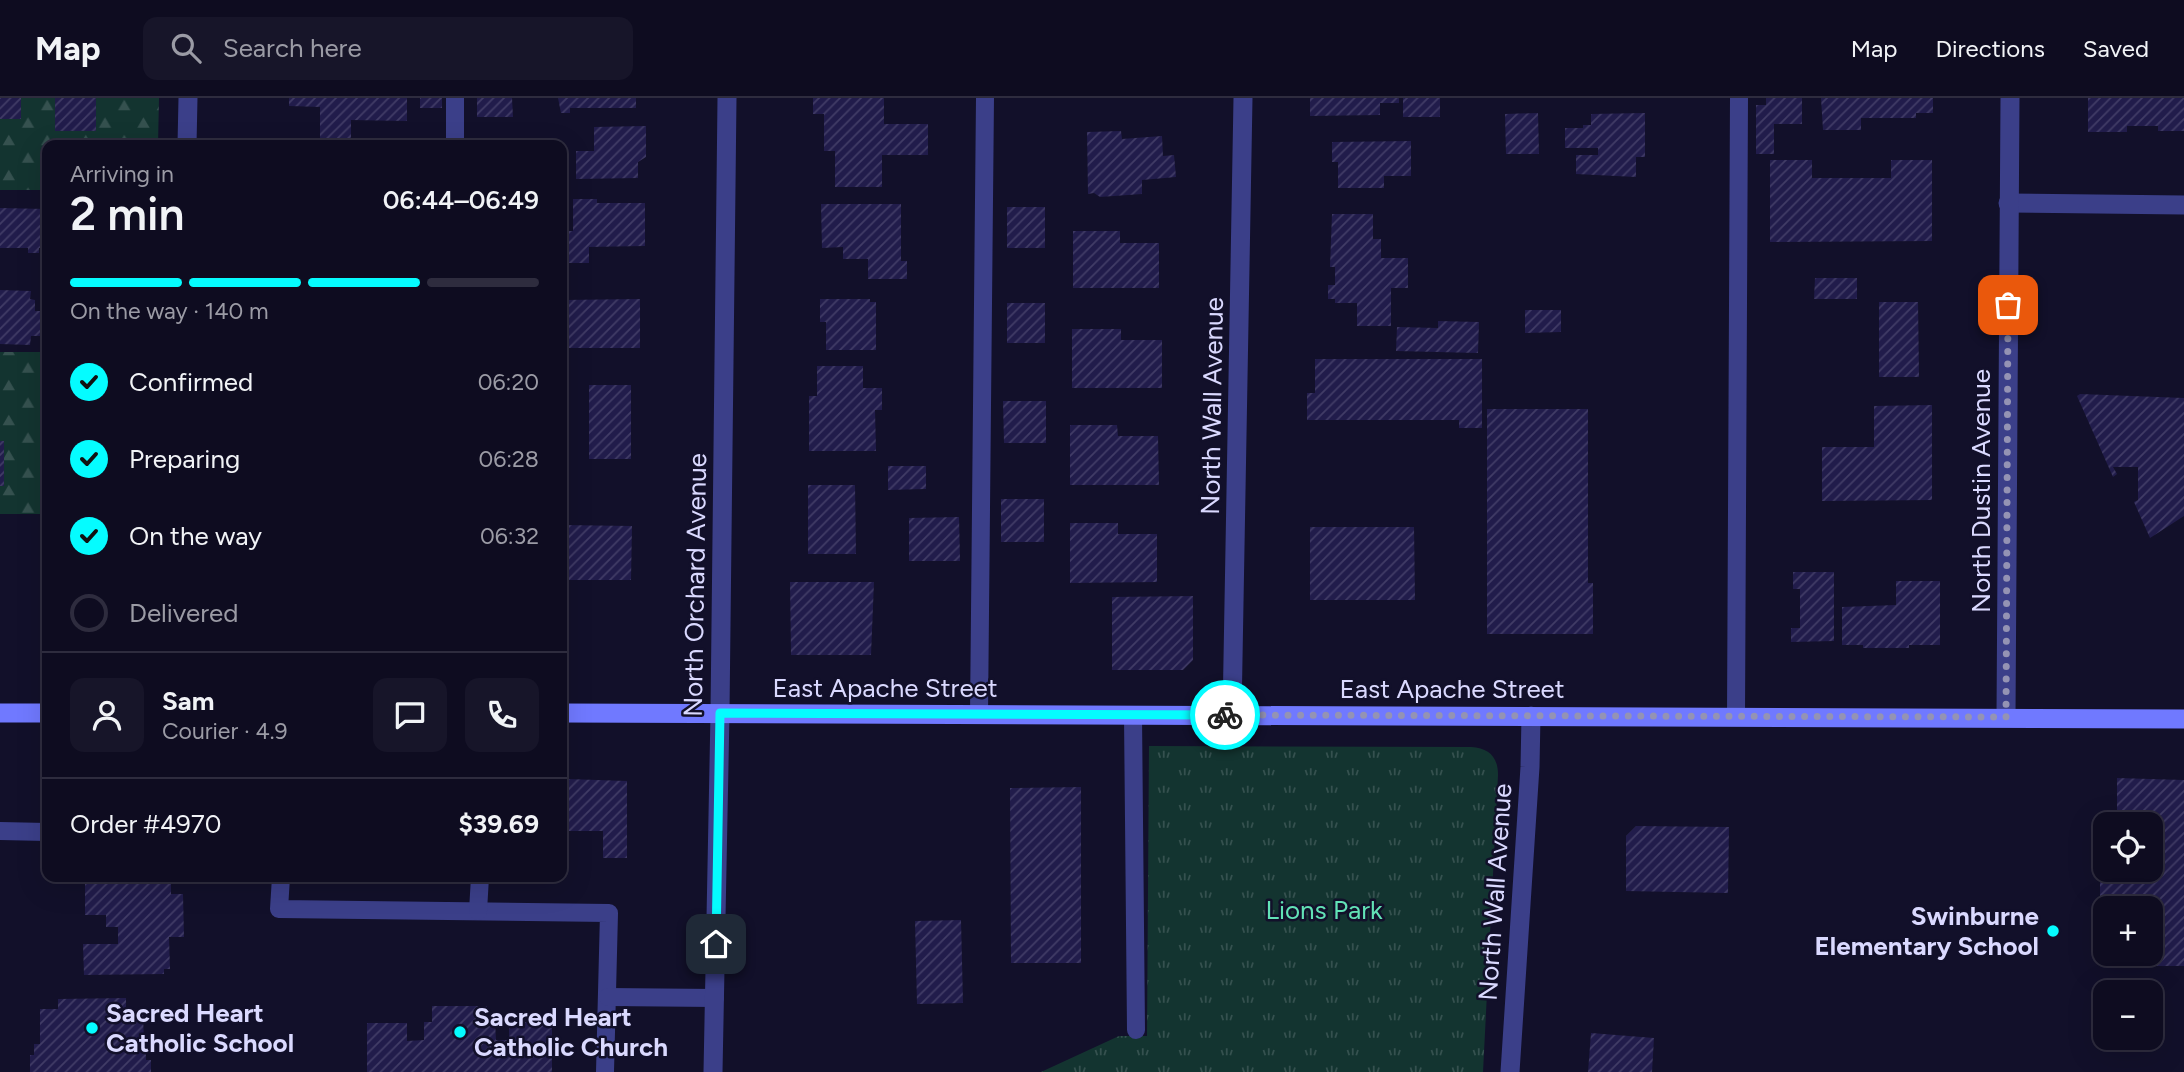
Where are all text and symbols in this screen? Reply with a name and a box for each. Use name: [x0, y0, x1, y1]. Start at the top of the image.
search box: [143, 17, 633, 80]
text: Map: [35, 29, 101, 68]
icon: search: [167, 29, 205, 67]
text: Search here: [223, 32, 362, 64]
text: Map: [1851, 34, 1897, 63]
text: Directions: [1935, 34, 2045, 63]
text: Saved: [2083, 34, 2149, 63]
text: Arriving in: [70, 160, 174, 188]
text: 06:44–06:49: [383, 184, 539, 216]
text: 2 min: [70, 186, 185, 242]
pin: [1978, 275, 2038, 335]
icon: bag: [1989, 286, 2027, 324]
text: On the way · 140 m: [70, 297, 269, 325]
street label: North Wall Avenue: [1194, 297, 1230, 515]
icon: check: [70, 363, 108, 401]
text: Confirmed: [129, 366, 253, 398]
text: 06:20: [478, 368, 539, 396]
street label: North Dustin Avenue: [1965, 369, 1997, 613]
icon: check: [70, 440, 108, 478]
text: Preparing: [129, 443, 240, 475]
text: 06:28: [478, 445, 539, 473]
street label: North Orchard Avenue: [677, 453, 713, 717]
icon: check: [70, 517, 108, 555]
text: On the way: [129, 520, 262, 552]
text: 06:32: [480, 522, 539, 550]
text: Delivered: [129, 597, 238, 629]
street label: East Apache Street: [772, 672, 998, 704]
street label: East Apache Street: [1339, 673, 1565, 705]
button: person: [70, 678, 144, 752]
button: chat: [373, 678, 447, 752]
button: phone: [465, 678, 539, 752]
courier: [1190, 680, 1260, 750]
text: Sam: [162, 685, 214, 717]
icon: bike: [1206, 696, 1244, 734]
text: Courier · 4.9: [162, 717, 288, 745]
street label: North Wall Avenue: [1471, 782, 1519, 1002]
text: Order #4970: [70, 808, 221, 840]
text: $39.69: [458, 808, 539, 840]
map controls: [2093, 812, 2163, 1050]
button: locate: [2093, 812, 2163, 882]
park label: Lions Park: [1265, 894, 1383, 926]
button: +: [2093, 896, 2163, 966]
place label: Swinburne Elementary School: [1815, 900, 2039, 962]
pin: [686, 914, 746, 974]
marker: Swinburne Elementary School: [2045, 923, 2061, 939]
icon: home: [697, 925, 735, 963]
button: −: [2093, 980, 2163, 1050]
place label: Sacred Heart Catholic School: [106, 997, 294, 1059]
place label: Sacred Heart Catholic Church: [474, 1001, 668, 1063]
marker: Sacred Heart Catholic School: [84, 1020, 100, 1036]
marker: Sacred Heart Catholic Church: [452, 1024, 468, 1040]

